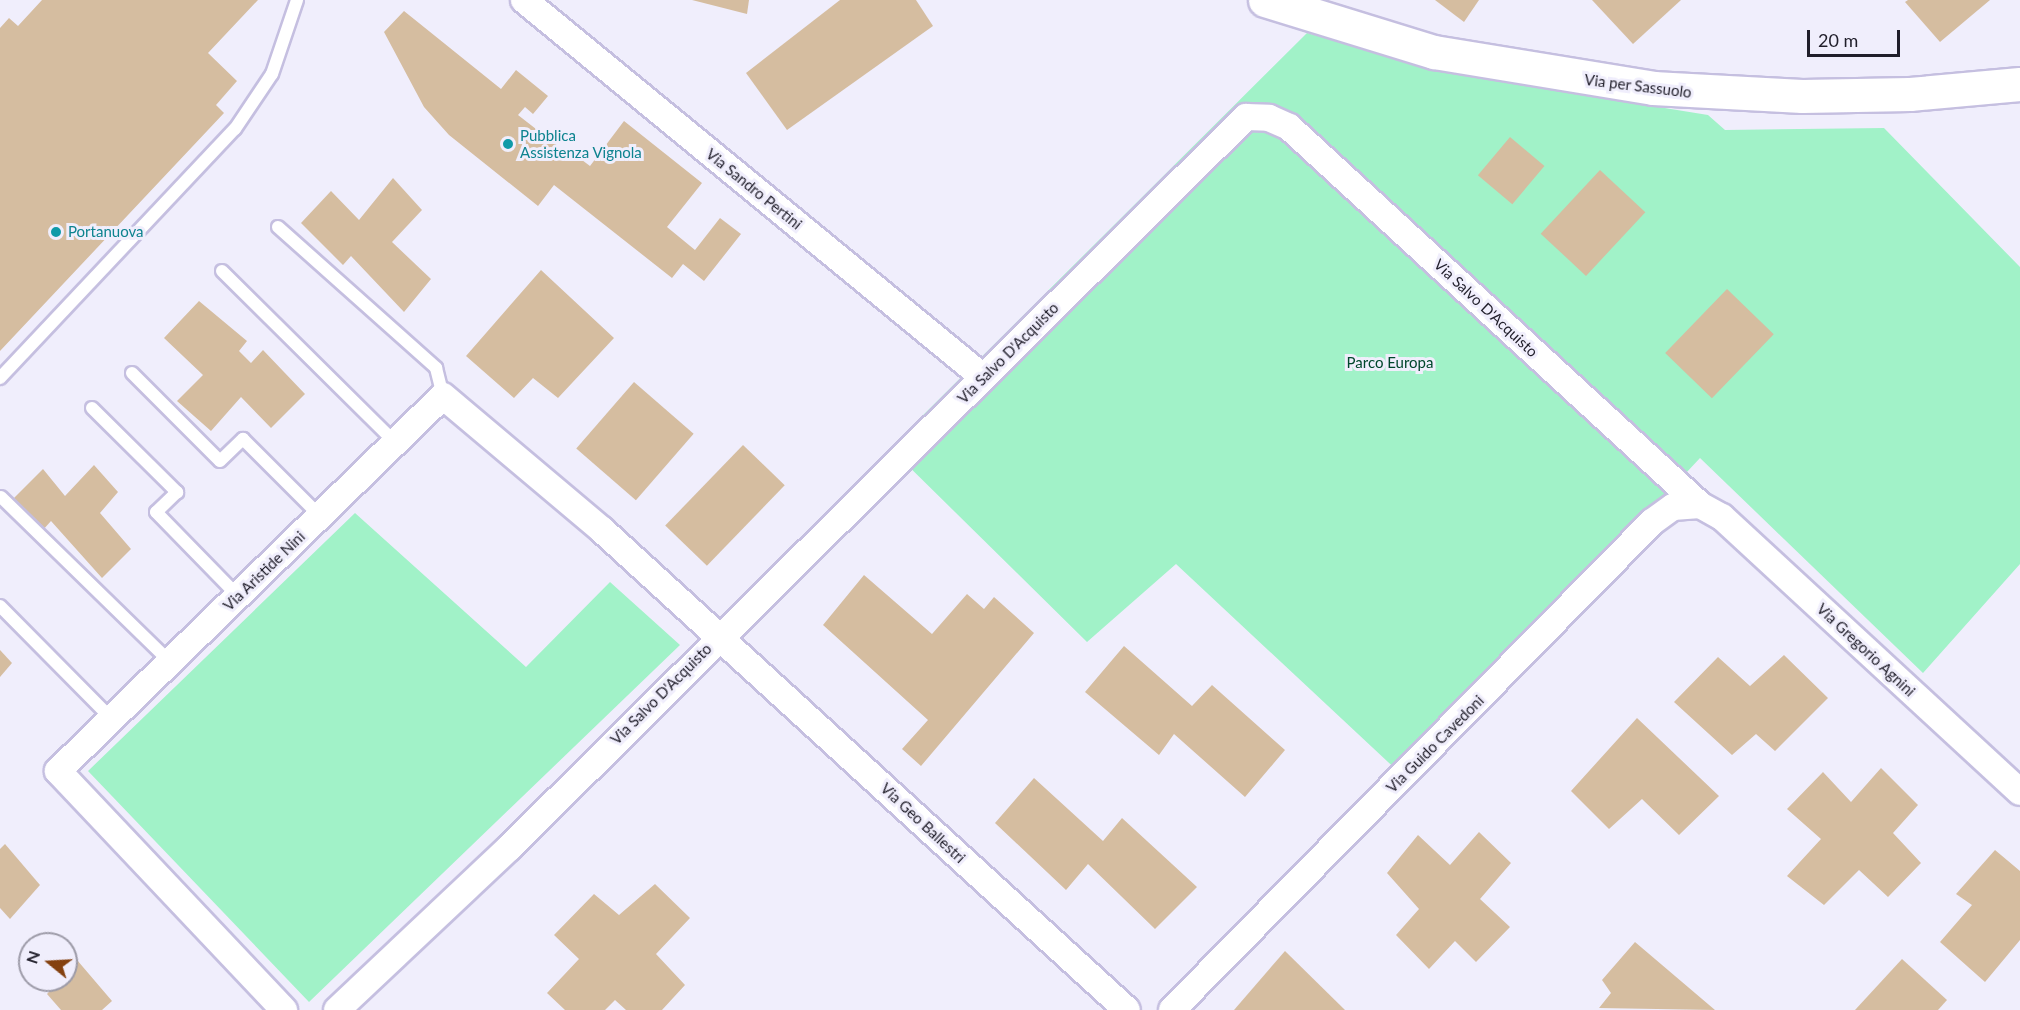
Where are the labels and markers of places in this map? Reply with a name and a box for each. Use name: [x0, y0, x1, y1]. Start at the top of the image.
place label: Pubblica Assistenza Vignola: [520, 126, 642, 161]
marker: Pubblica Assistenza Vignola: [501, 137, 515, 151]
place label: Portanuova: [68, 223, 143, 241]
marker: Portanuova: [49, 225, 63, 239]

